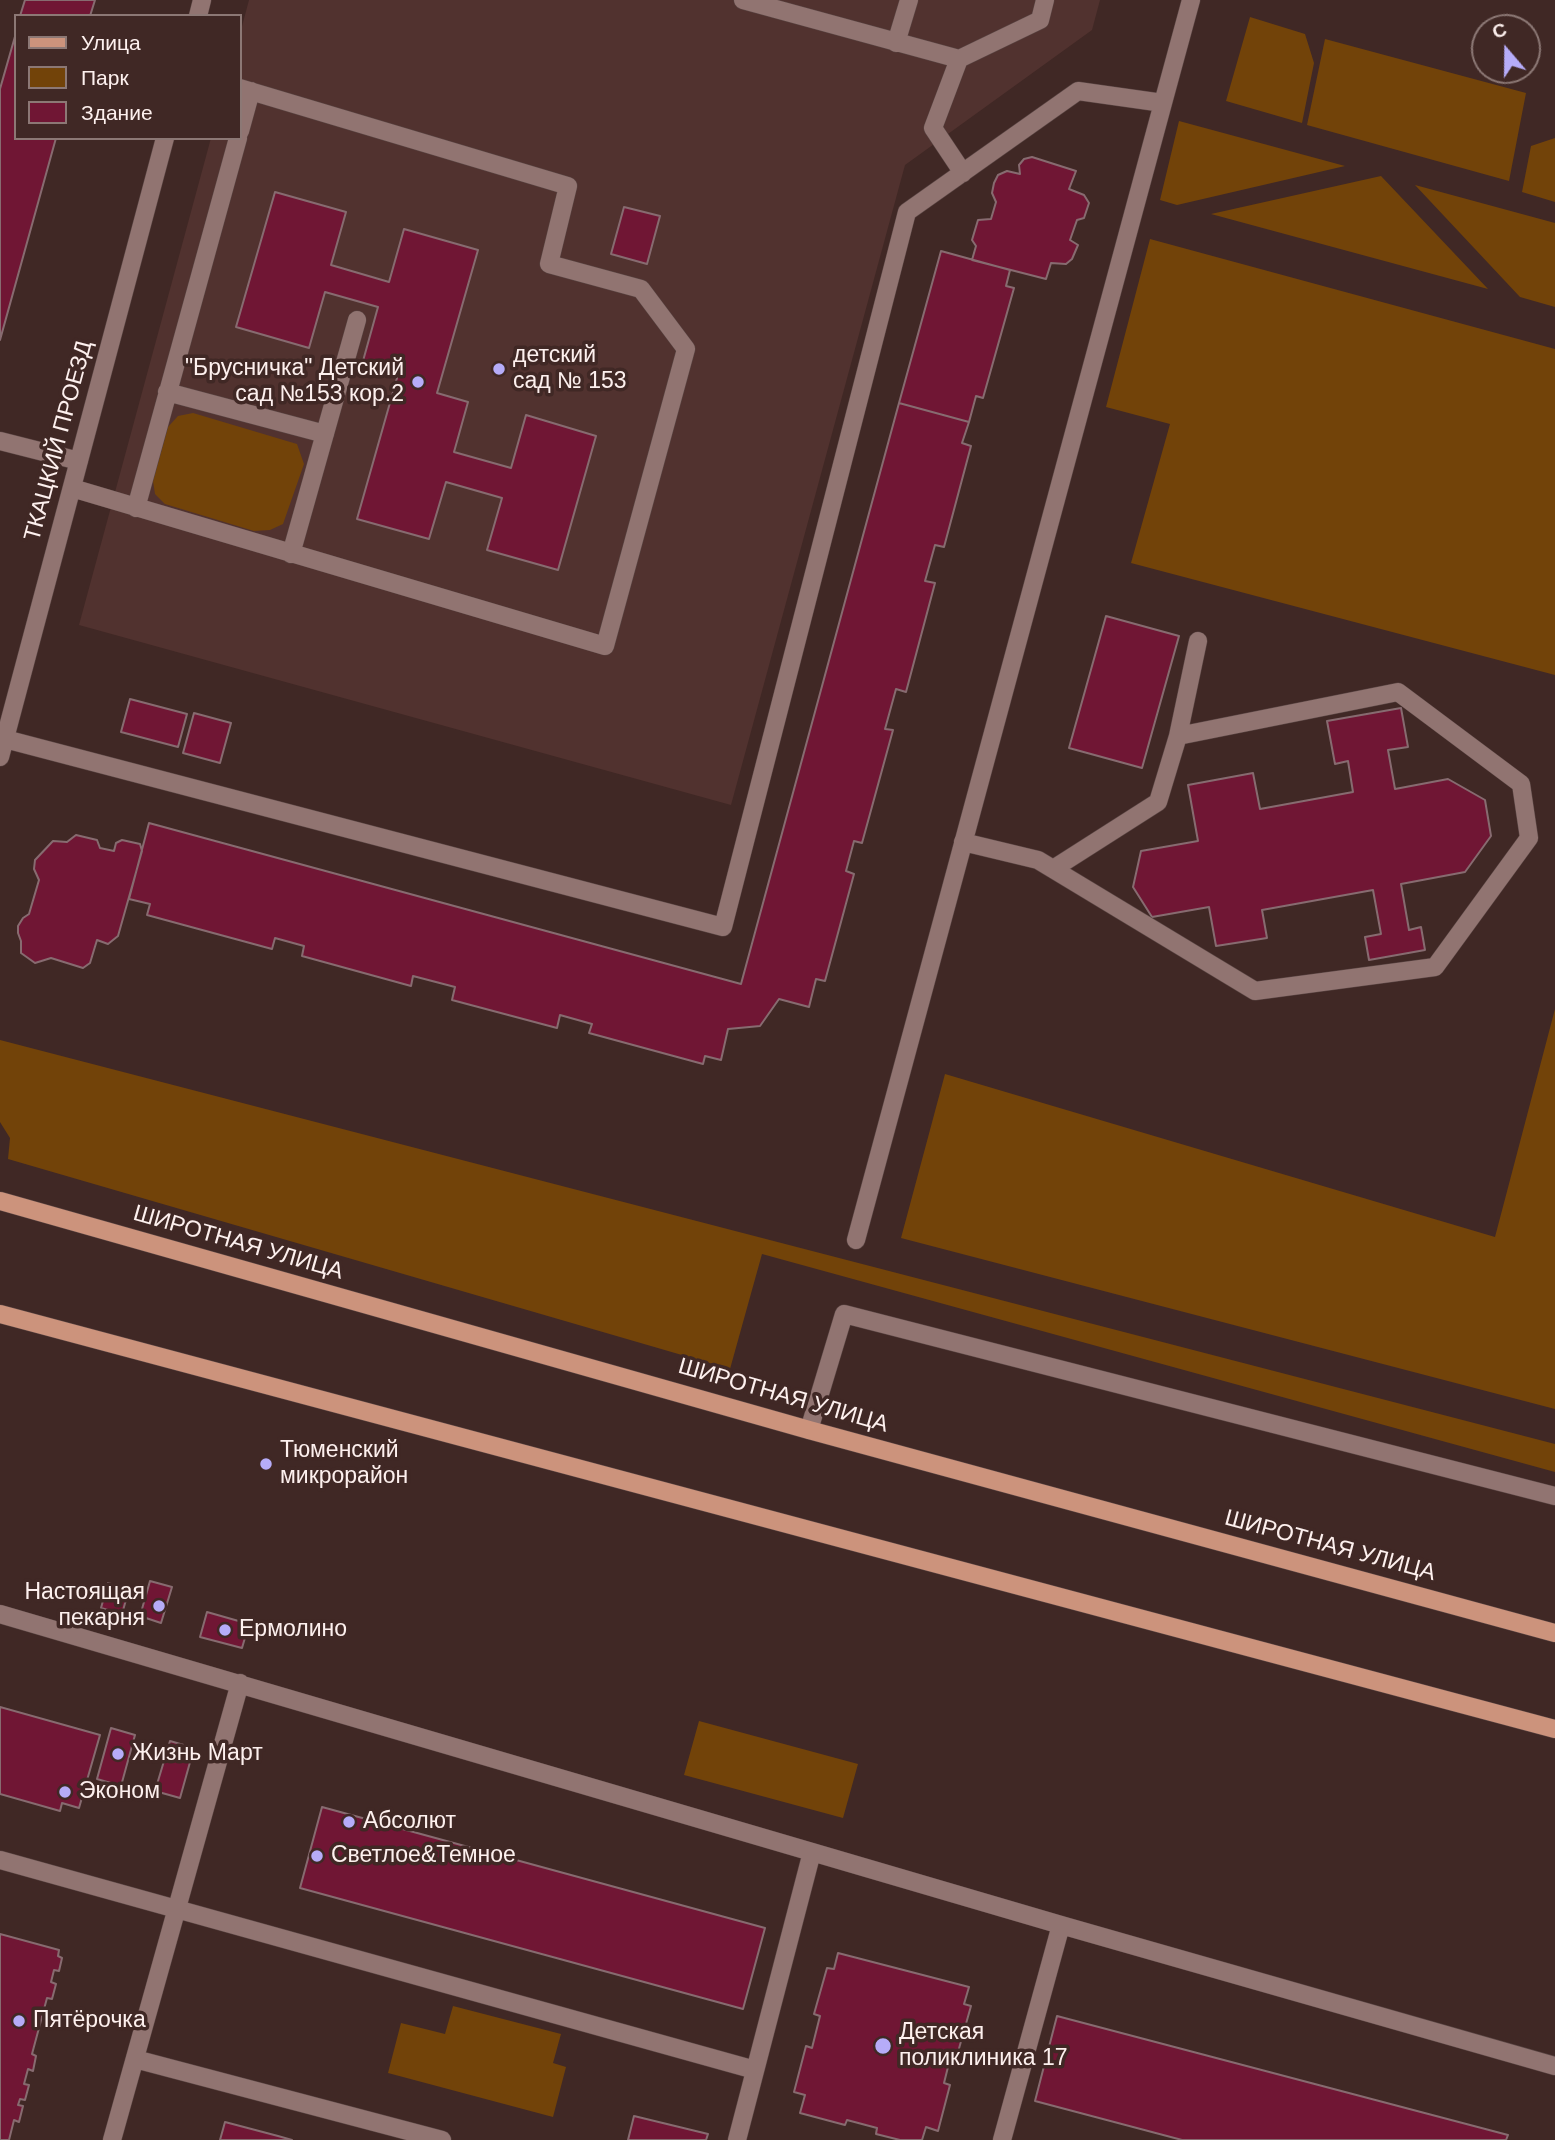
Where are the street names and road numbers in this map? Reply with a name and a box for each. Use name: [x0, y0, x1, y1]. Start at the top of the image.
street label: ТКАЦКИЙ ПРОЕЗД: [19, 338, 99, 544]
street label: ШИРОТНАЯ УЛИЦА: [130, 1200, 346, 1286]
street label: ШИРОТНАЯ УЛИЦА: [675, 1353, 891, 1439]
street label: ШИРОТНАЯ УЛИЦА: [1222, 1505, 1438, 1587]

